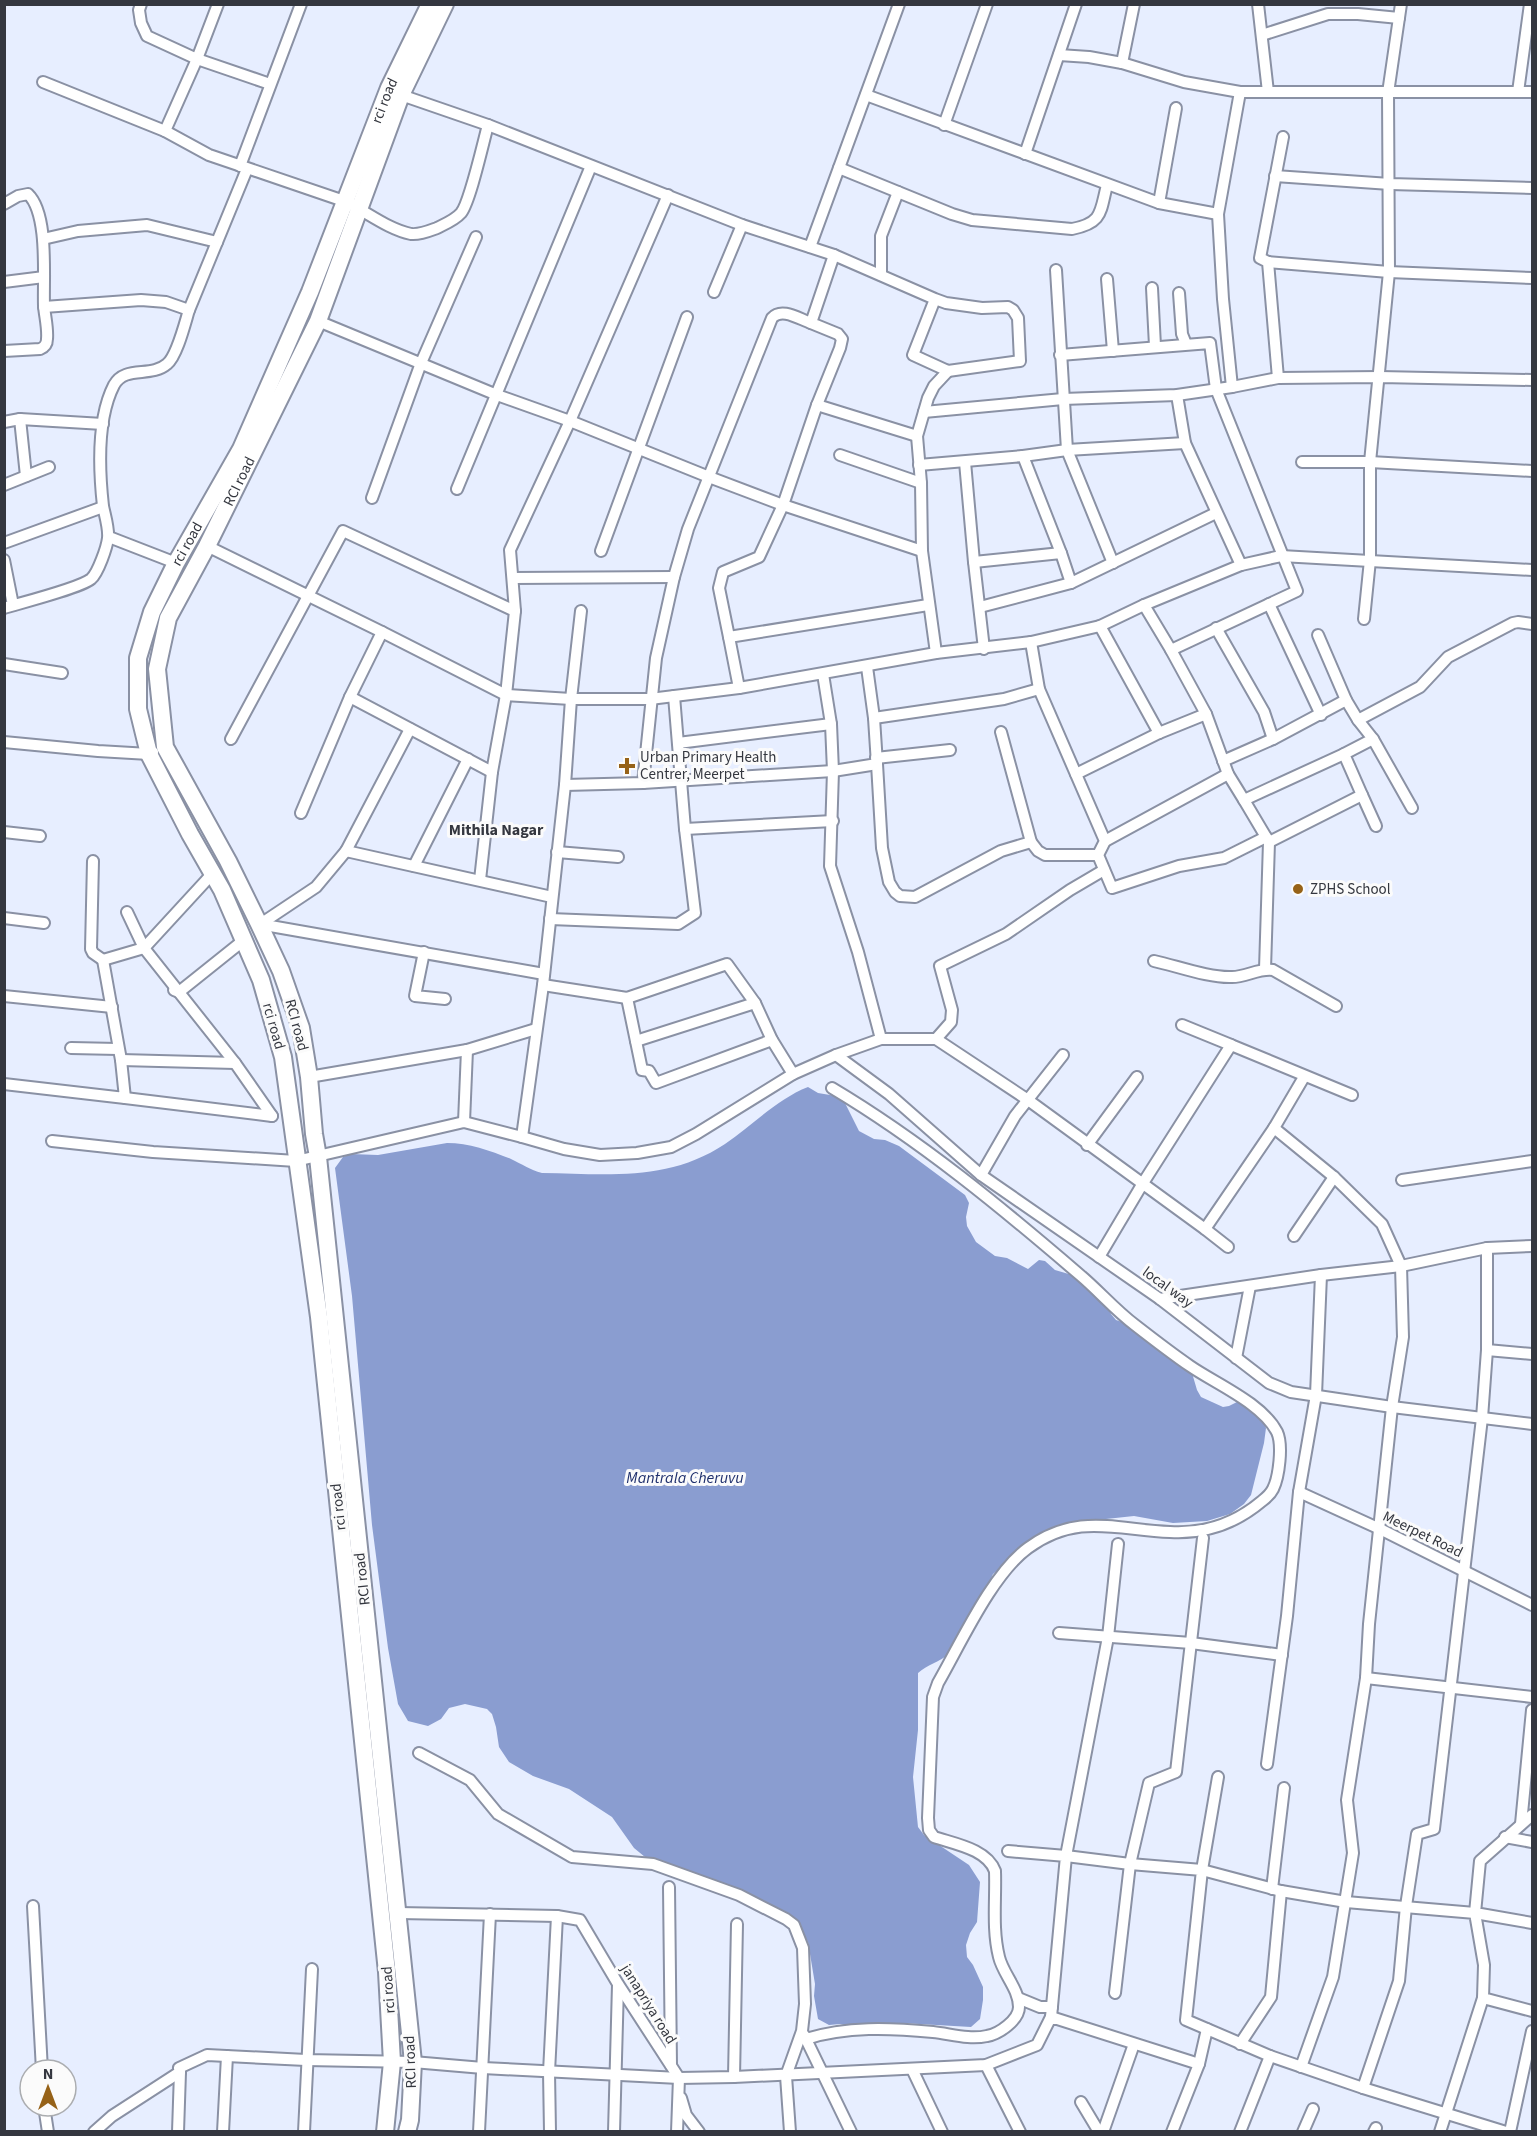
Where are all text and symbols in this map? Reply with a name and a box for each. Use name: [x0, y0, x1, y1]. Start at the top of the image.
street label: rci road: [366, 74, 403, 127]
street label: RCI road: [218, 453, 261, 510]
street label: rci road: [166, 518, 208, 570]
place label: Urban Primary Health Centrer, Meerpet: [640, 747, 776, 785]
marker: Urban Primary Health Centrer, Meerpet: [618, 757, 636, 775]
district label: Mithila Nagar: [449, 819, 544, 841]
place label: ZPHS School: [1310, 879, 1391, 900]
marker: ZPHS School: [1291, 882, 1305, 896]
street label: RCI road: [280, 997, 314, 1053]
street label: rci road: [257, 1000, 290, 1052]
street label: local way: [1138, 1262, 1197, 1313]
water label: Mantrala Cheruvu: [626, 1467, 744, 1489]
street label: rci road: [326, 1482, 351, 1532]
street label: Meerpet Road: [1379, 1506, 1466, 1563]
street label: RCI road: [349, 1552, 376, 1606]
street label: janapriya road: [615, 1960, 681, 2048]
street label: rci road: [376, 1966, 401, 2014]
street label: RCI road: [399, 2035, 422, 2089]
north arrow: [18, 2058, 78, 2118]
text: N: [43, 2063, 53, 2085]

